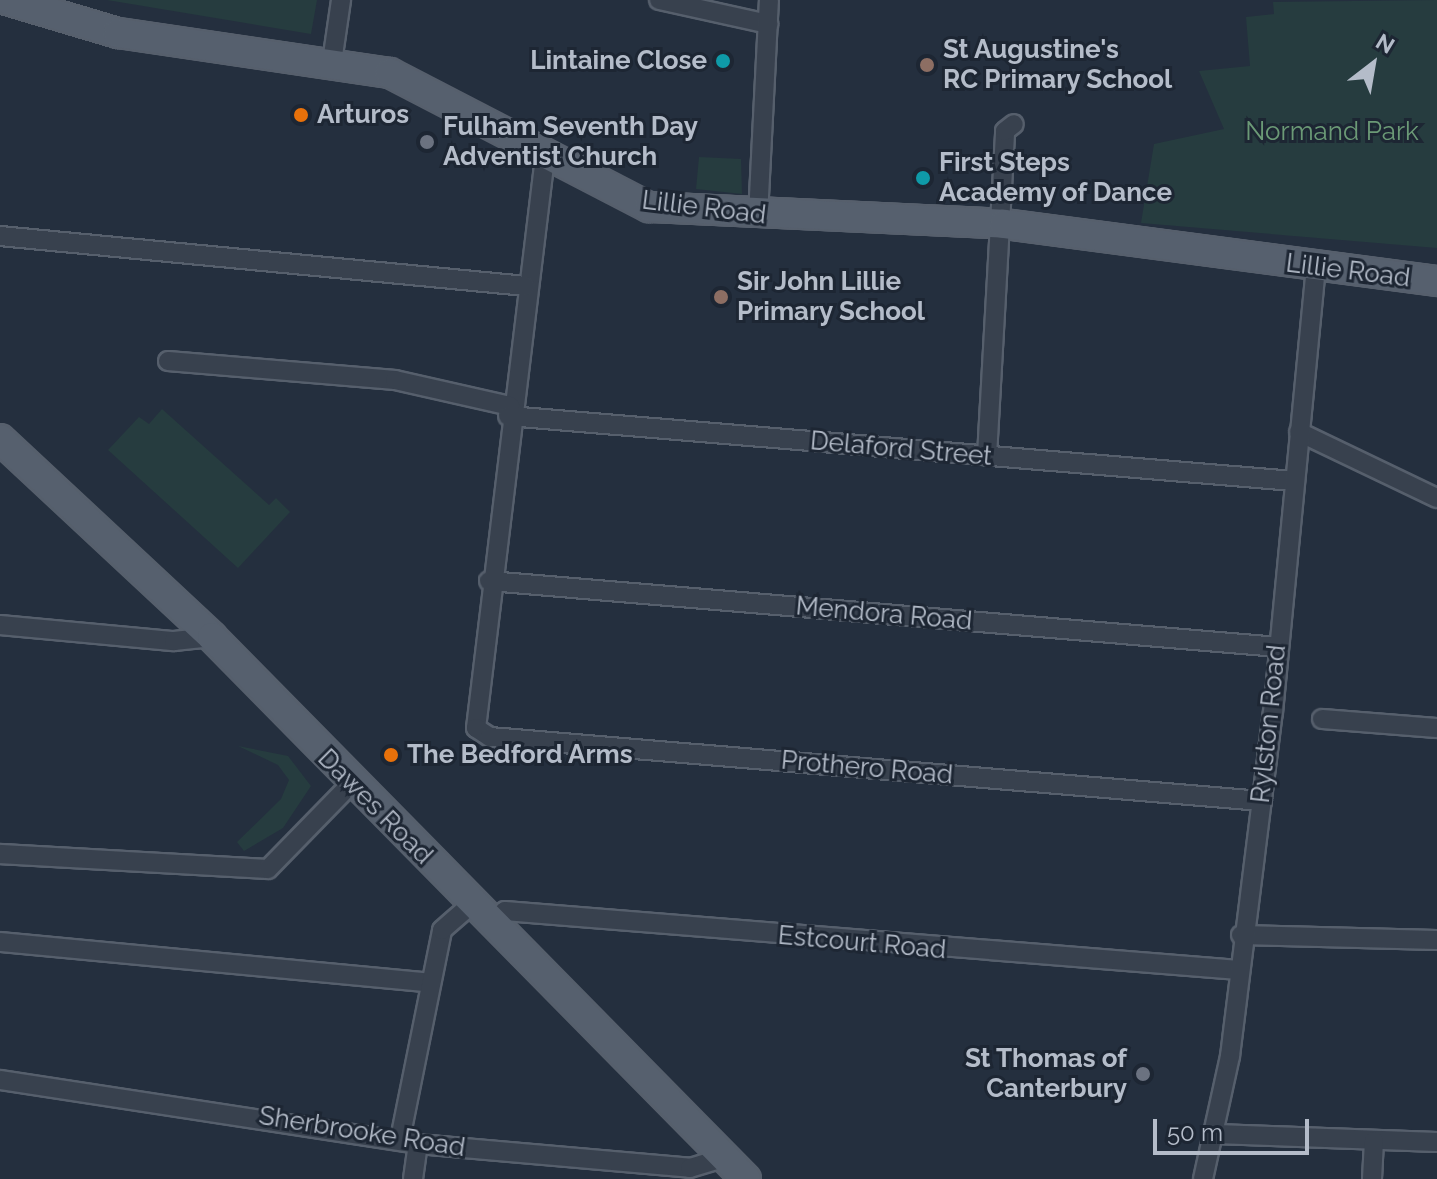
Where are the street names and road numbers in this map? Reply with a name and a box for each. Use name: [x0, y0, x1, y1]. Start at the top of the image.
street label: Lillie Road: [640, 185, 768, 231]
street label: Lillie Road: [1284, 248, 1412, 294]
street label: Delaford Street: [809, 426, 993, 472]
street label: Mendora Road: [795, 591, 973, 637]
street label: Rylston Road: [1245, 643, 1293, 805]
street label: Dawes Road: [311, 743, 439, 871]
street label: Prothero Road: [780, 745, 954, 791]
street label: Estcourt Road: [777, 920, 947, 966]
street label: Sherbrooke Road: [257, 1100, 467, 1164]

